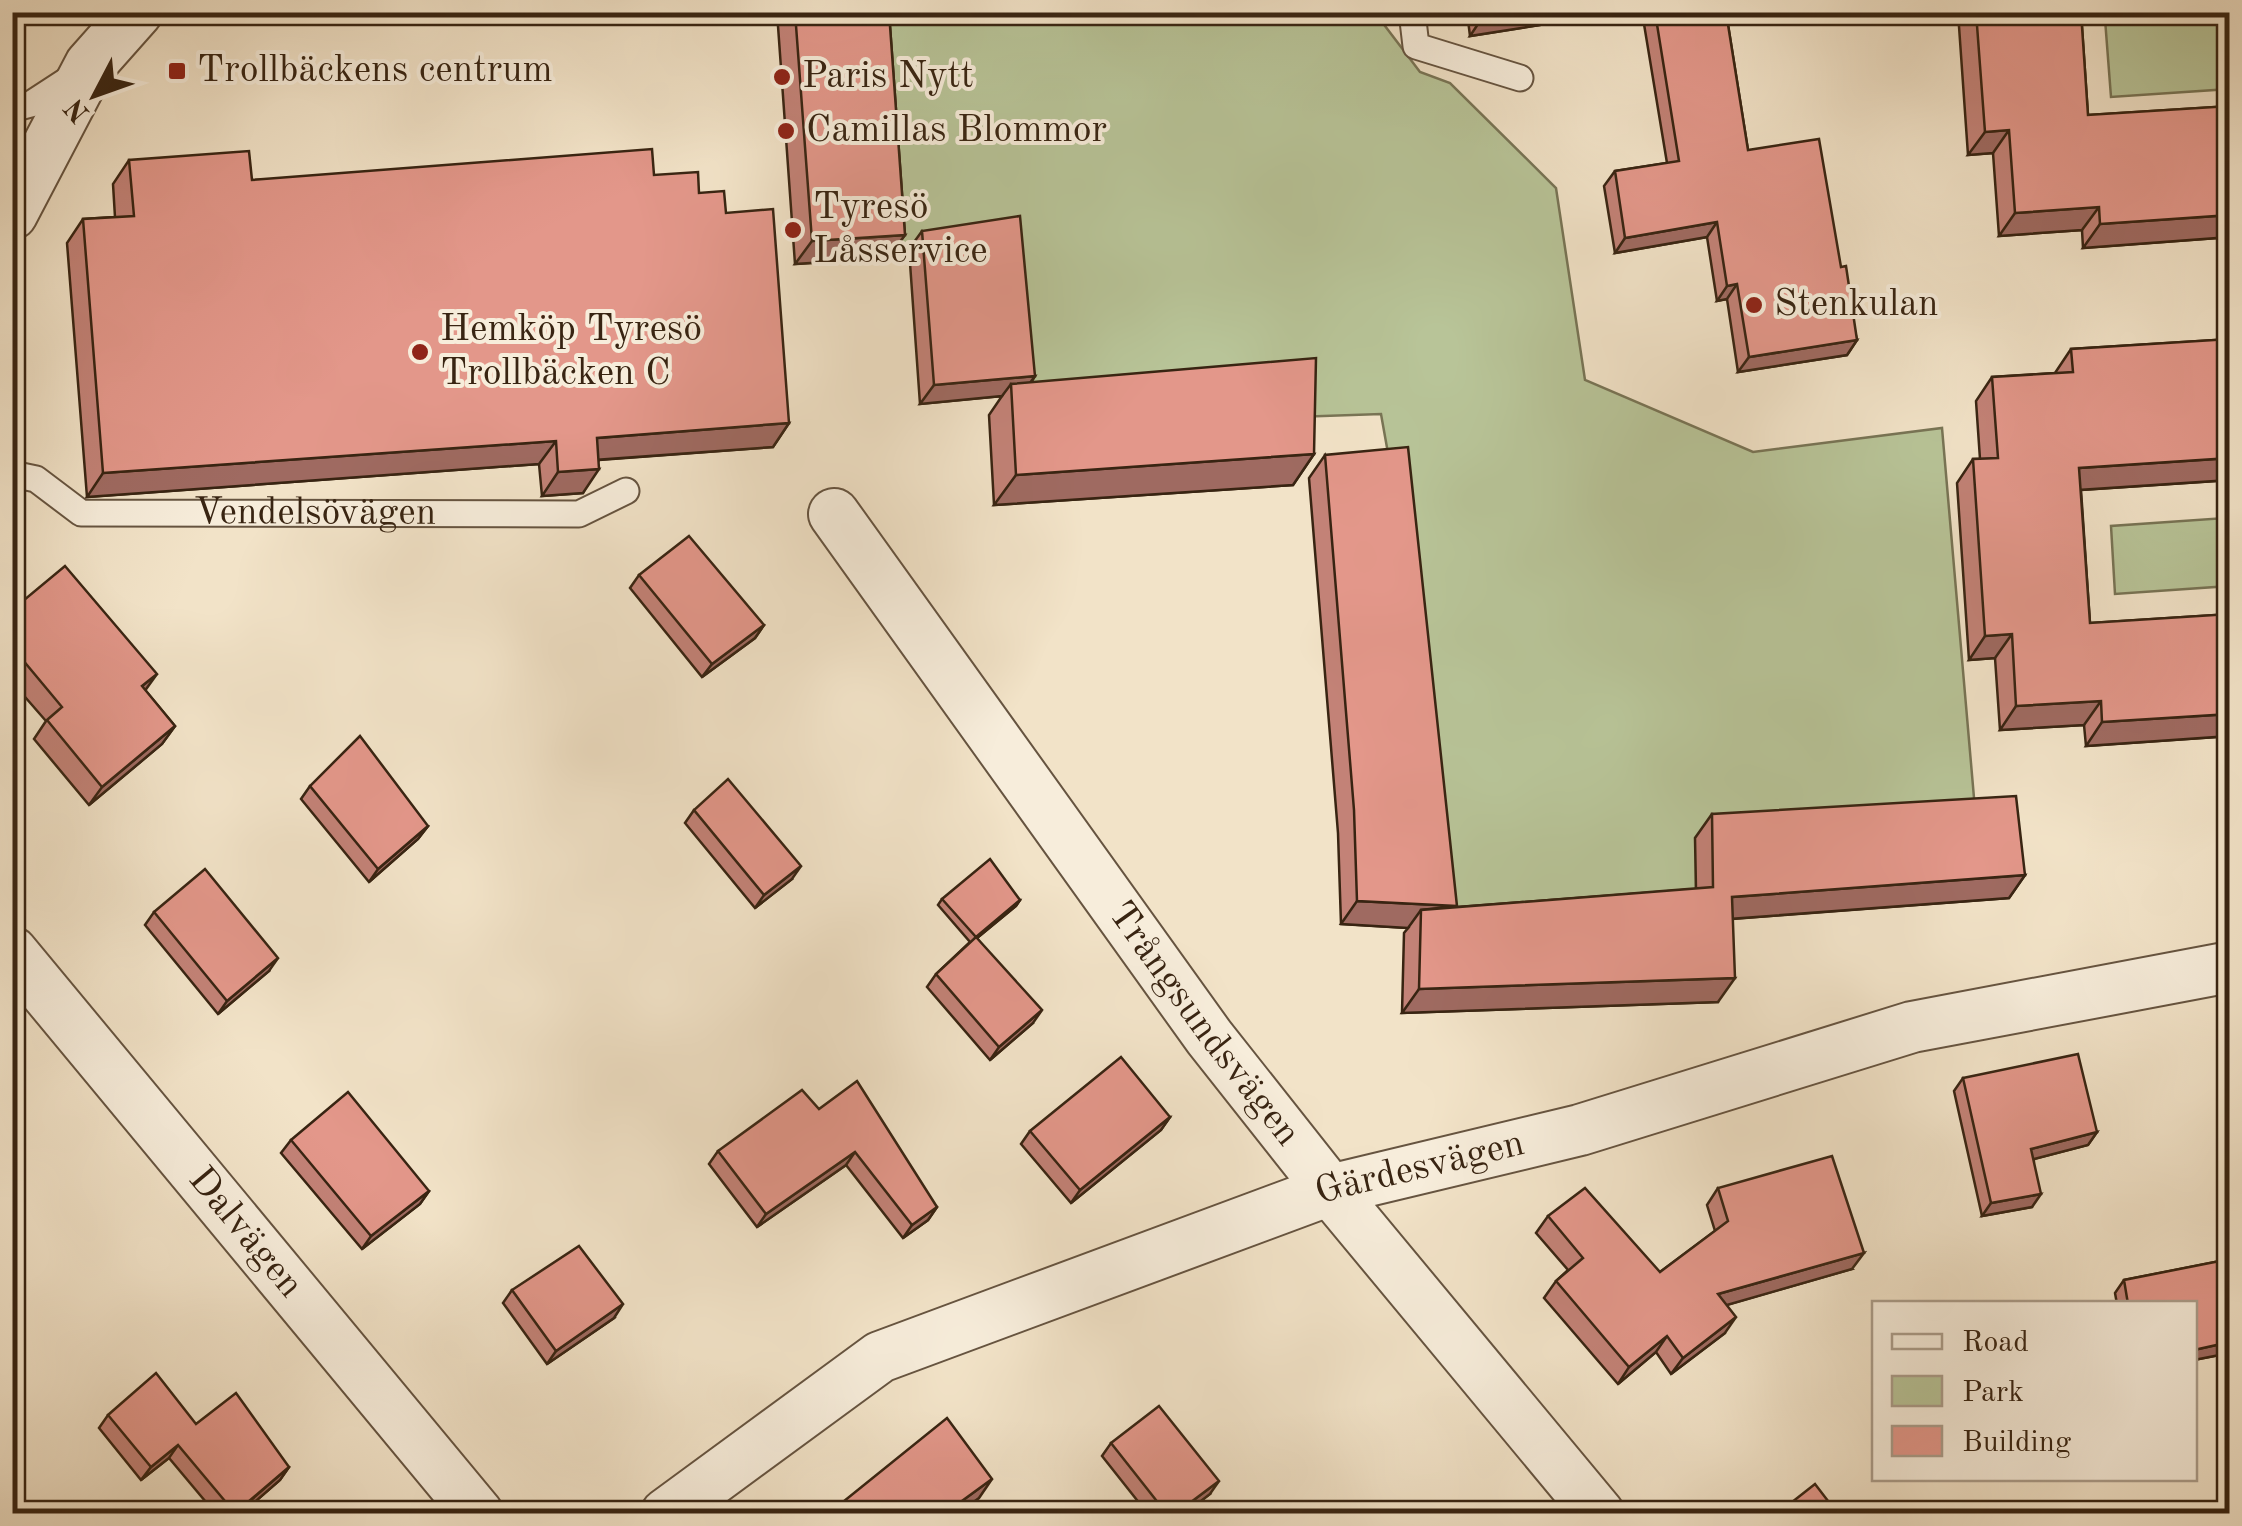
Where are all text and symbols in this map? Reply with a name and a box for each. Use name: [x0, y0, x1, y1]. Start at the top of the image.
north arrow: [45, 45, 145, 145]
place label: Trollbäckens centrum: [197, 52, 553, 90]
place label: Paris Nytt: [802, 58, 974, 96]
marker: Trollbäckens centrum: [166, 60, 188, 82]
marker: Paris Nytt: [771, 66, 793, 88]
text: N: [60, 92, 96, 127]
place label: Camillas Blommor: [806, 112, 1107, 150]
marker: Camillas Blommor: [775, 120, 797, 142]
place label: Tyresö Låsservice: [813, 189, 988, 271]
marker: Tyresö Låsservice: [782, 219, 804, 241]
place label: Stenkulan: [1774, 286, 1938, 324]
marker: Stenkulan: [1743, 294, 1765, 316]
place label: Hemköp Tyresö Trollbäcken C: [440, 311, 702, 393]
marker: Hemköp Tyresö Trollbäcken C: [409, 341, 431, 363]
street label: Vendelsövägen: [194, 494, 436, 533]
street label: Trångsundsvägen: [1100, 896, 1307, 1153]
street label: Gärdesvägen: [1310, 1125, 1528, 1213]
street label: Dalvägen: [181, 1161, 309, 1305]
legend: [1872, 1301, 2197, 1481]
text: Road: [1962, 1328, 2029, 1358]
text: Park: [1962, 1378, 2024, 1408]
text: Building: [1962, 1428, 2071, 1458]

